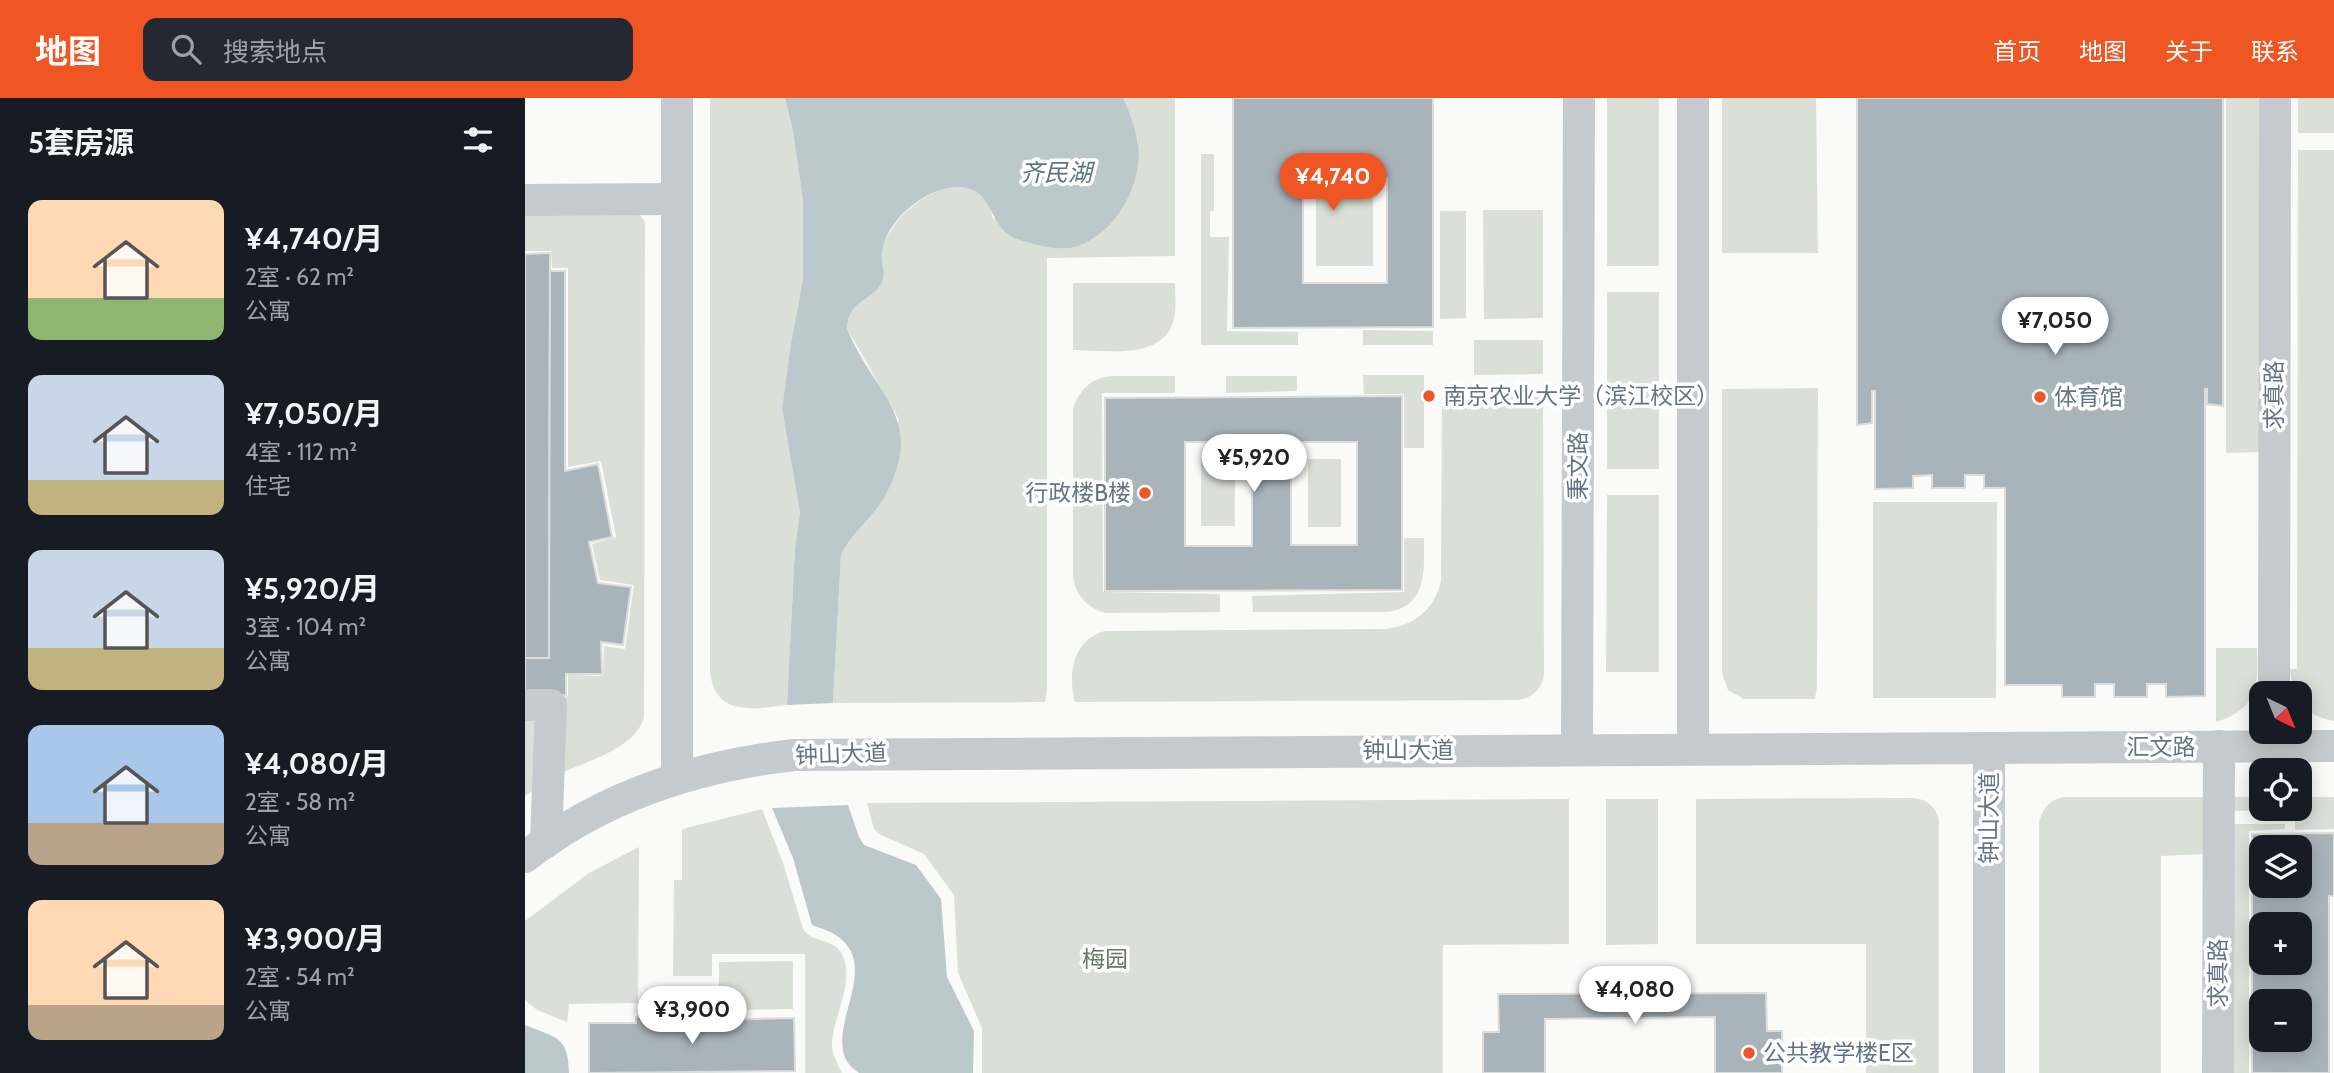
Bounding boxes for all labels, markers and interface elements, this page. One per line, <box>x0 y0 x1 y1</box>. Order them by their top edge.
search box <box>143 18 633 81</box>
icon: search <box>167 30 205 68</box>
text: 地图 <box>35 31 101 71</box>
text: 搜索地点 <box>223 36 327 68</box>
text: 首页 <box>1993 37 2041 66</box>
text: 地图 <box>2079 37 2127 66</box>
text: 关于 <box>2165 37 2213 66</box>
text: 联系 <box>2251 37 2299 66</box>
icon: filters <box>459 121 497 159</box>
text: 5套房源 <box>28 124 134 161</box>
pin: ¥4,740 <box>1276 153 1390 213</box>
water label: 齐民湖 <box>1020 158 1096 187</box>
text: ¥4,740 <box>1295 162 1371 190</box>
text: ¥4,740/月 <box>245 220 383 257</box>
icon: home <box>84 228 168 312</box>
text: 2室 · 62 m² <box>245 263 354 291</box>
text: 公寓 <box>245 297 291 325</box>
pin: ¥7,050 <box>1998 298 2112 357</box>
text: ¥7,050 <box>2018 306 2092 334</box>
street label: 求真路 <box>2260 361 2288 430</box>
place label: 南京农业大学（滨江校区） <box>1443 382 1719 410</box>
place label: 体育馆 <box>2054 383 2123 411</box>
marker: 南京农业大学（滨江校区） <box>1421 388 1437 404</box>
marker: 体育馆 <box>2032 389 2048 405</box>
text: ¥7,050/月 <box>245 395 383 432</box>
icon: home <box>84 403 168 487</box>
street label: 秉文路 <box>1564 432 1592 501</box>
pin: ¥5,920 <box>1197 434 1311 494</box>
text: 4室 · 112 m² <box>245 438 357 466</box>
text: ¥5,920 <box>1218 443 1290 471</box>
text: 住宅 <box>245 472 291 500</box>
place label: 行政楼B楼 <box>1025 479 1131 507</box>
marker: 行政楼B楼 <box>1137 485 1153 501</box>
text: ¥5,920/月 <box>245 570 380 607</box>
icon: home <box>84 578 168 662</box>
text: 3室 · 104 m² <box>245 613 366 641</box>
text: 公寓 <box>245 647 291 675</box>
north arrow <box>2249 681 2312 744</box>
map controls <box>2249 681 2312 1052</box>
street label: 汇文路 <box>2127 733 2196 761</box>
street label: 钟山大道 <box>1362 736 1454 764</box>
street label: 钟山大道 <box>795 738 887 770</box>
text: ¥4,080/月 <box>245 745 389 782</box>
icon: home <box>84 753 168 837</box>
button: locate <box>2249 758 2312 821</box>
street label: 钟山大道 <box>1975 772 2003 864</box>
text: 2室 · 58 m² <box>245 788 355 816</box>
text: 公寓 <box>245 822 291 850</box>
button: layers <box>2249 835 2312 898</box>
button: + <box>2249 912 2312 975</box>
text: ¥3,900/月 <box>245 920 385 957</box>
icon: home <box>84 928 168 1012</box>
street label: 求真路 <box>2204 939 2232 1008</box>
park label: 梅园 <box>1082 945 1128 973</box>
text: 2室 · 54 m² <box>245 963 355 991</box>
pin: ¥4,080 <box>1578 967 1692 1026</box>
text: ¥4,080 <box>1595 975 1675 1003</box>
pin: ¥3,900 <box>635 986 749 1046</box>
button: − <box>2249 989 2312 1052</box>
text: ¥3,900 <box>654 995 730 1023</box>
text: 公寓 <box>245 997 291 1025</box>
place label: 公共教学楼E区 <box>1763 1039 1914 1067</box>
marker: 公共教学楼E区 <box>1741 1045 1757 1061</box>

